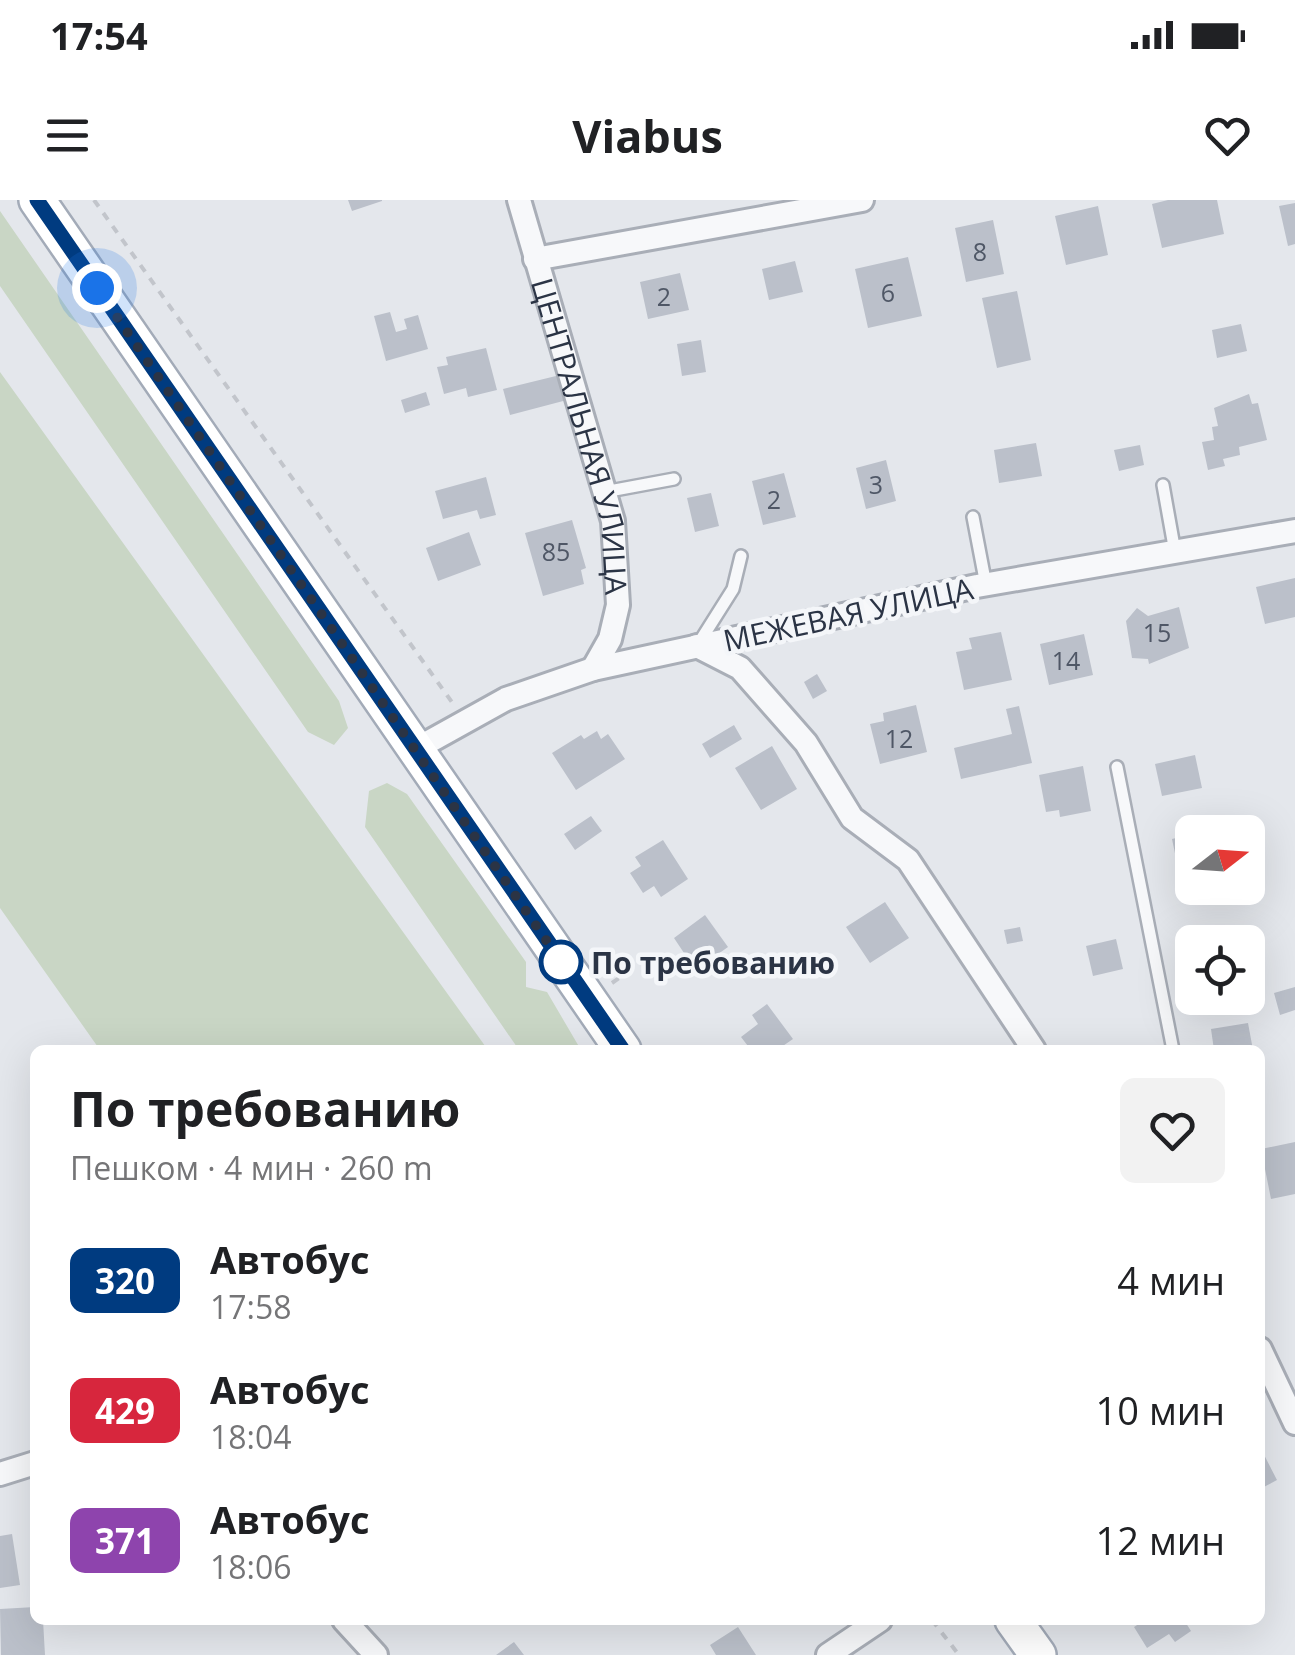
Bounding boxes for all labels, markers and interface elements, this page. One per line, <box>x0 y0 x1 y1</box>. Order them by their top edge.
text: 17:54 <box>50 9 148 61</box>
text: Viabus <box>572 105 723 166</box>
icon: menu <box>40 108 95 163</box>
icon: heart <box>1200 108 1255 163</box>
house number: 8 <box>973 234 987 268</box>
your location <box>72 263 122 313</box>
street label: ЦЕНТРАЛЬНАЯ УЛИЦА <box>522 273 638 596</box>
house number: 6 <box>881 275 895 309</box>
house number: 2 <box>657 279 671 313</box>
house number: 3 <box>869 467 883 501</box>
house number: 2 <box>767 482 781 516</box>
house number: 85 <box>542 534 570 568</box>
street label: МЕЖЕВАЯ УЛИЦА <box>719 568 977 660</box>
house number: 15 <box>1143 615 1171 649</box>
house number: 14 <box>1052 643 1080 677</box>
house number: 12 <box>885 721 913 755</box>
north arrow <box>1175 815 1265 905</box>
map controls <box>1175 815 1265 1015</box>
button: locate <box>1175 925 1265 1015</box>
marker: По требованию <box>540 941 582 983</box>
place label: По требованию <box>591 942 835 983</box>
text: По требованию <box>70 1076 460 1141</box>
button: heart <box>1120 1078 1225 1183</box>
text: Пешком · 4 мин · 260 m <box>70 1146 433 1189</box>
text: Автобус <box>210 1233 369 1285</box>
text: 4 мин <box>1117 1254 1225 1306</box>
text: 320 <box>95 1257 155 1304</box>
text: 17:58 <box>210 1285 292 1328</box>
text: Автобус <box>210 1363 369 1415</box>
text: 10 мин <box>1096 1384 1225 1436</box>
text: 429 <box>95 1387 155 1434</box>
text: 18:04 <box>210 1415 292 1458</box>
text: Автобус <box>210 1493 369 1545</box>
text: 12 мин <box>1096 1514 1225 1566</box>
text: 371 <box>95 1517 155 1564</box>
text: 18:06 <box>210 1545 292 1588</box>

